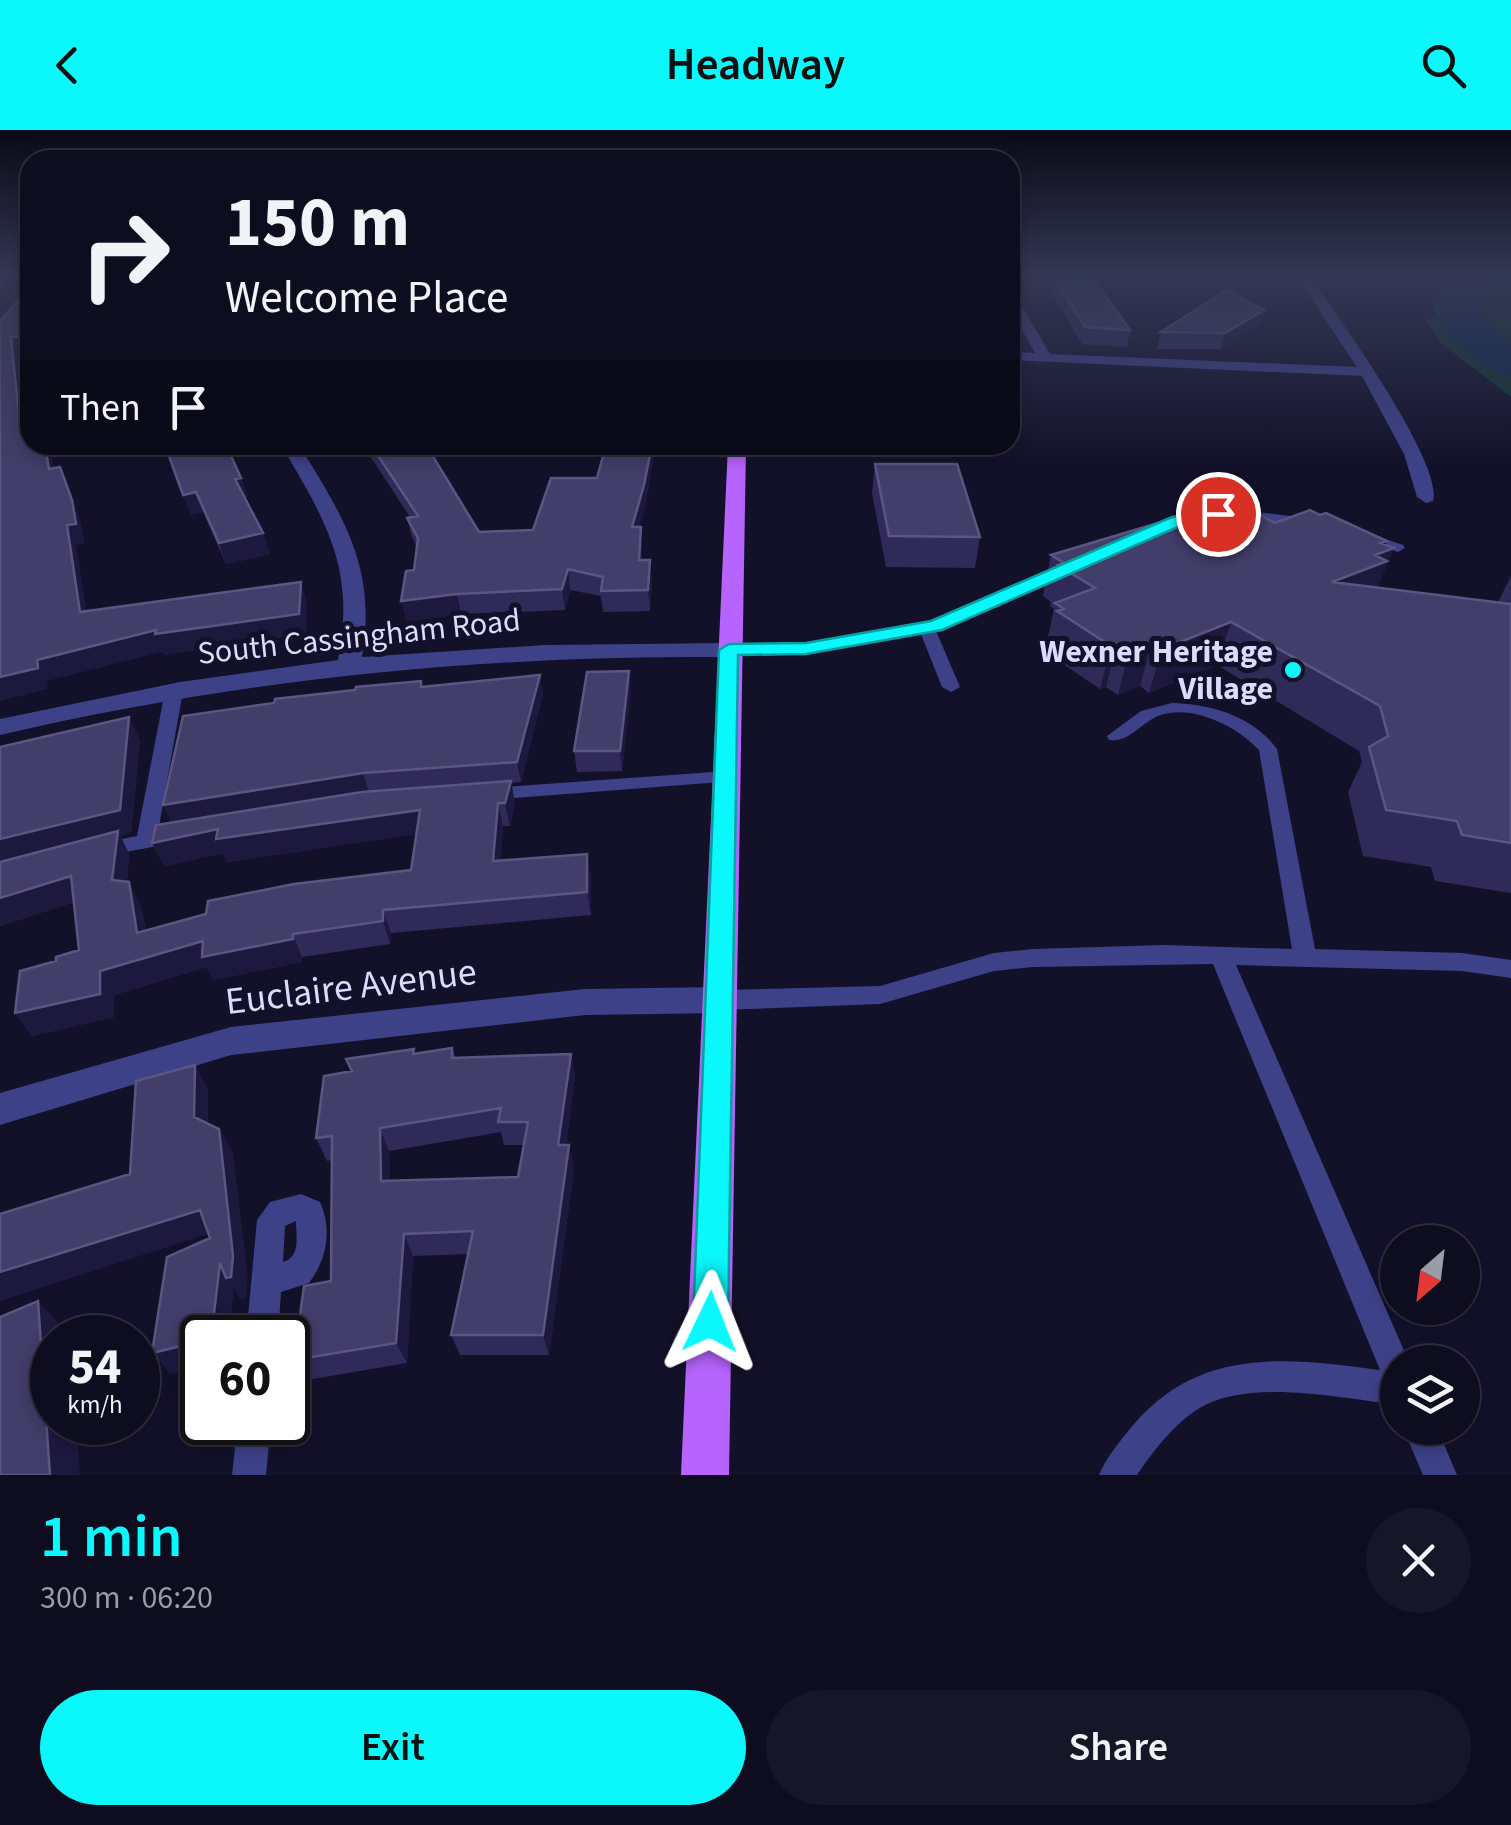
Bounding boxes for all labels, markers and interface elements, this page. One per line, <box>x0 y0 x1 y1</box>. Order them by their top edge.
text: Headway <box>666 33 845 97</box>
icon: back <box>40 38 95 93</box>
icon: search <box>1416 38 1471 93</box>
text: 150 m <box>225 173 410 273</box>
icon: right <box>60 190 190 320</box>
text: Welcome Place <box>225 266 508 330</box>
icon: arrive <box>161 380 216 435</box>
text: Then <box>60 381 141 435</box>
pin <box>1176 472 1261 557</box>
icon: arrive <box>1191 487 1246 542</box>
street label: South Cassingham Road <box>195 597 523 677</box>
place label: Wexner Heritage Village <box>1039 629 1273 712</box>
marker: Wexner Heritage Village <box>1282 659 1304 681</box>
street label: Euclaire Avenue <box>222 945 480 1029</box>
north arrow <box>1380 1225 1480 1325</box>
map controls <box>1380 1225 1480 1445</box>
position arrow <box>658 1270 762 1374</box>
speed limit sign: 60 <box>180 1315 310 1445</box>
text: 54 <box>69 1332 121 1403</box>
button: layers <box>1380 1345 1480 1445</box>
text: km/h <box>67 1387 123 1423</box>
text: 1 min <box>40 1495 183 1580</box>
button: close <box>1366 1508 1471 1613</box>
text: 300 m · 06:20 <box>40 1575 213 1621</box>
button: Exit <box>40 1690 746 1805</box>
button: Share <box>766 1690 1471 1805</box>

